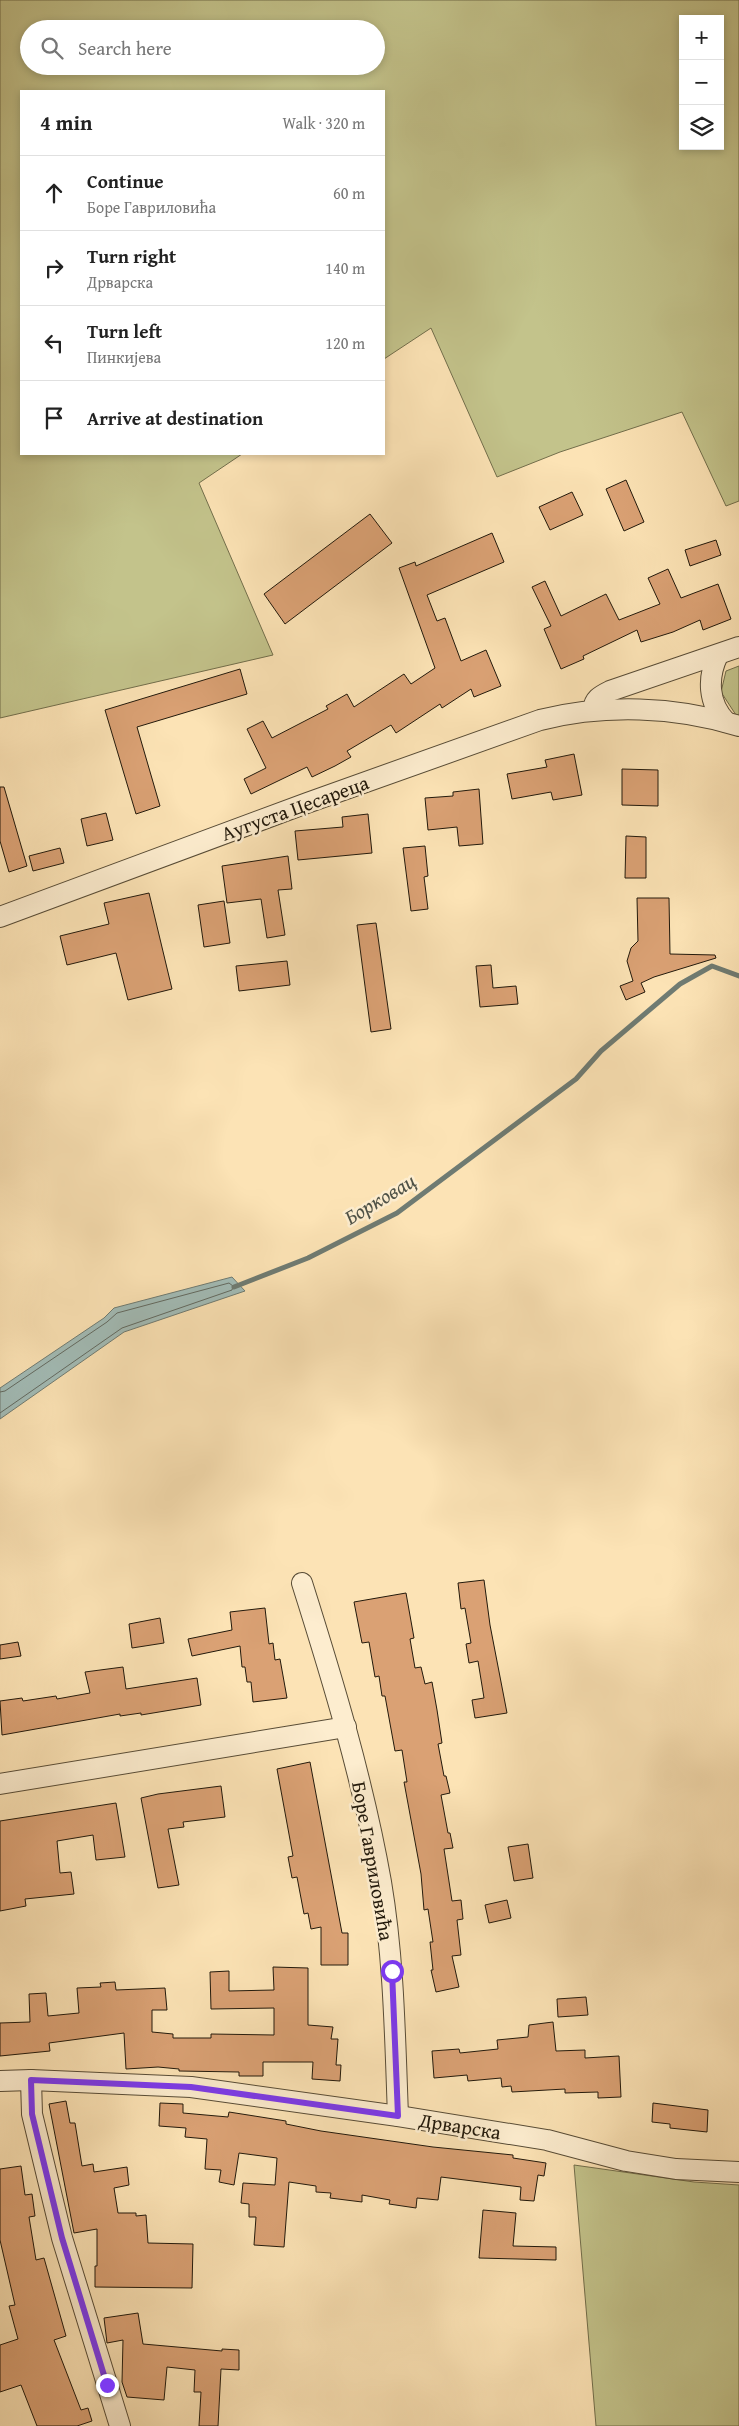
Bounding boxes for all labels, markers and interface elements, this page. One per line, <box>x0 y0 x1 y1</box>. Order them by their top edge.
map controls <box>679 15 724 150</box>
button: + <box>679 15 724 60</box>
search box <box>20 20 385 75</box>
icon: search <box>38 34 66 62</box>
text: Search here <box>78 34 172 62</box>
button: − <box>679 60 724 105</box>
button: layers <box>679 105 724 150</box>
text: 4 min <box>40 107 92 138</box>
text: Walk · 320 m <box>282 111 365 135</box>
text: Continue <box>87 167 164 195</box>
icon: ahead <box>40 179 68 207</box>
text: 60 m <box>333 181 365 205</box>
text: Боре Гавриловића <box>87 195 216 219</box>
text: Turn right <box>87 242 176 270</box>
icon: right <box>40 254 68 282</box>
text: 140 m <box>325 256 365 280</box>
text: Дрварска <box>87 270 153 294</box>
text: Turn left <box>87 317 162 345</box>
icon: left <box>40 329 68 357</box>
text: 120 m <box>325 331 365 355</box>
text: Пинкијева <box>87 345 161 369</box>
icon: arrive <box>40 404 68 432</box>
text: Arrive at destination <box>87 404 263 432</box>
street label: Аугуста Цесареца <box>217 767 373 848</box>
water label: Борковац <box>338 1165 422 1232</box>
street label: Боре Гавриловића <box>345 1779 402 1943</box>
route start <box>381 1960 404 1983</box>
street label: Дрварска <box>416 2105 504 2146</box>
route end <box>96 2374 119 2397</box>

